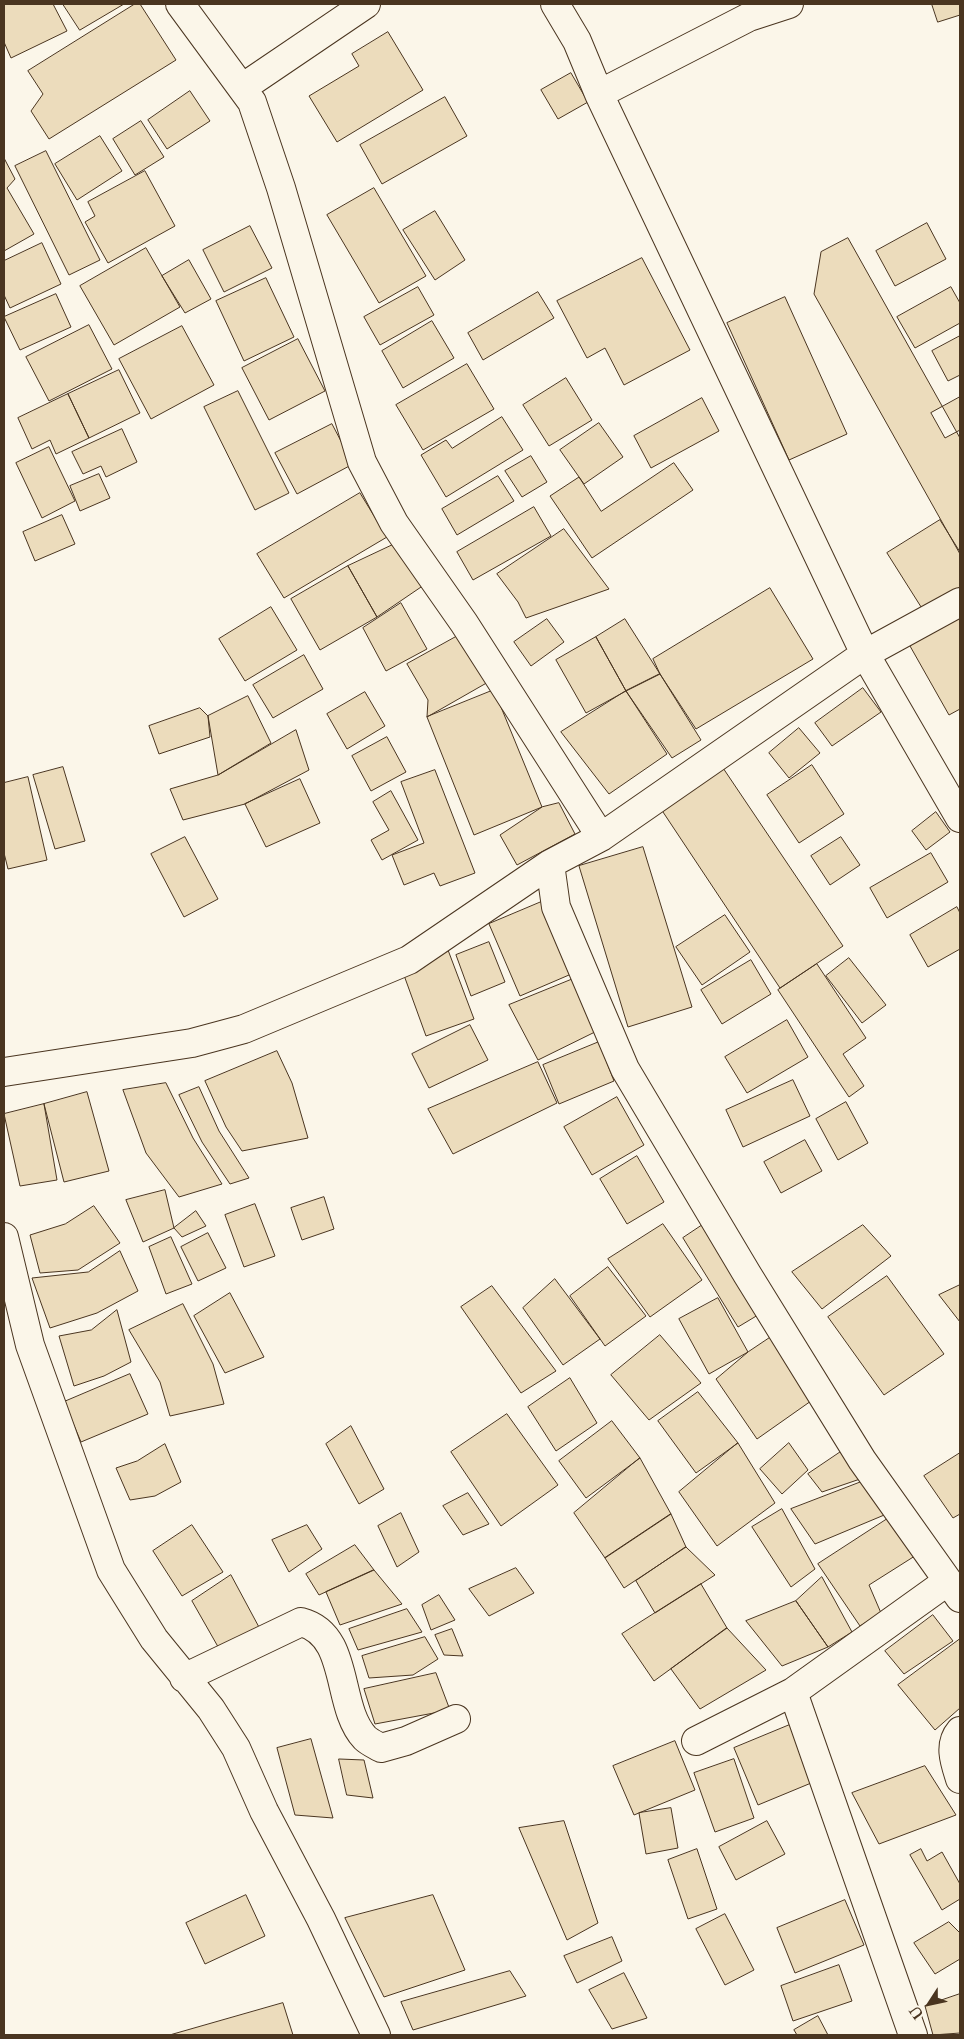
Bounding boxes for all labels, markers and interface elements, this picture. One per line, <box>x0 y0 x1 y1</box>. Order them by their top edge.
north arrow <box>904 1979 954 2029</box>
text: U <box>906 2002 928 2023</box>

